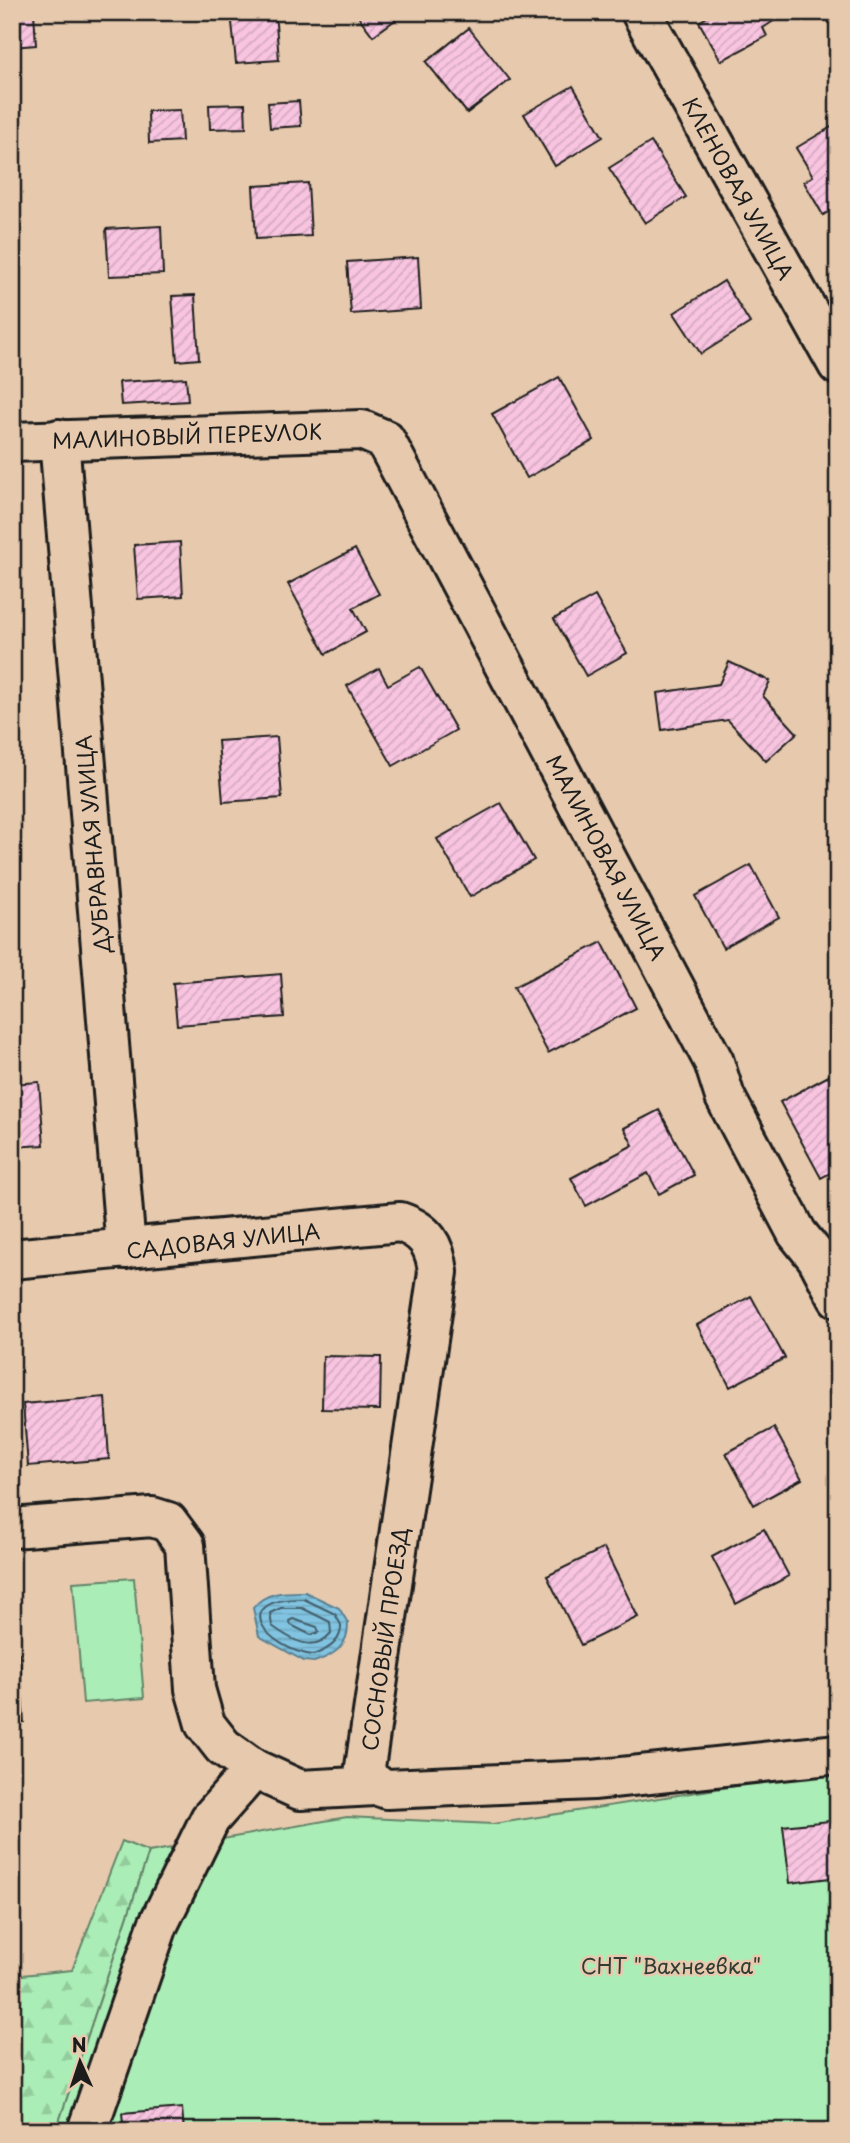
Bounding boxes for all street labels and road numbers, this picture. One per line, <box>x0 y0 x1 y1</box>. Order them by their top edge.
street label: КЛЕНОВАЯ УЛИЦА <box>675 91 803 285</box>
street label: МАЛИНОВЫЙ ПЕРЕУЛОК <box>51 414 323 456</box>
street label: ДУБРАВНАЯ УЛИЦА <box>67 734 118 955</box>
street label: МАЛИНОВАЯ УЛИЦА <box>539 748 675 966</box>
street label: САДОВАЯ УЛИЦА <box>125 1214 321 1266</box>
street label: СОСНОВЫЙ ПРОЕЗД <box>352 1525 416 1753</box>

